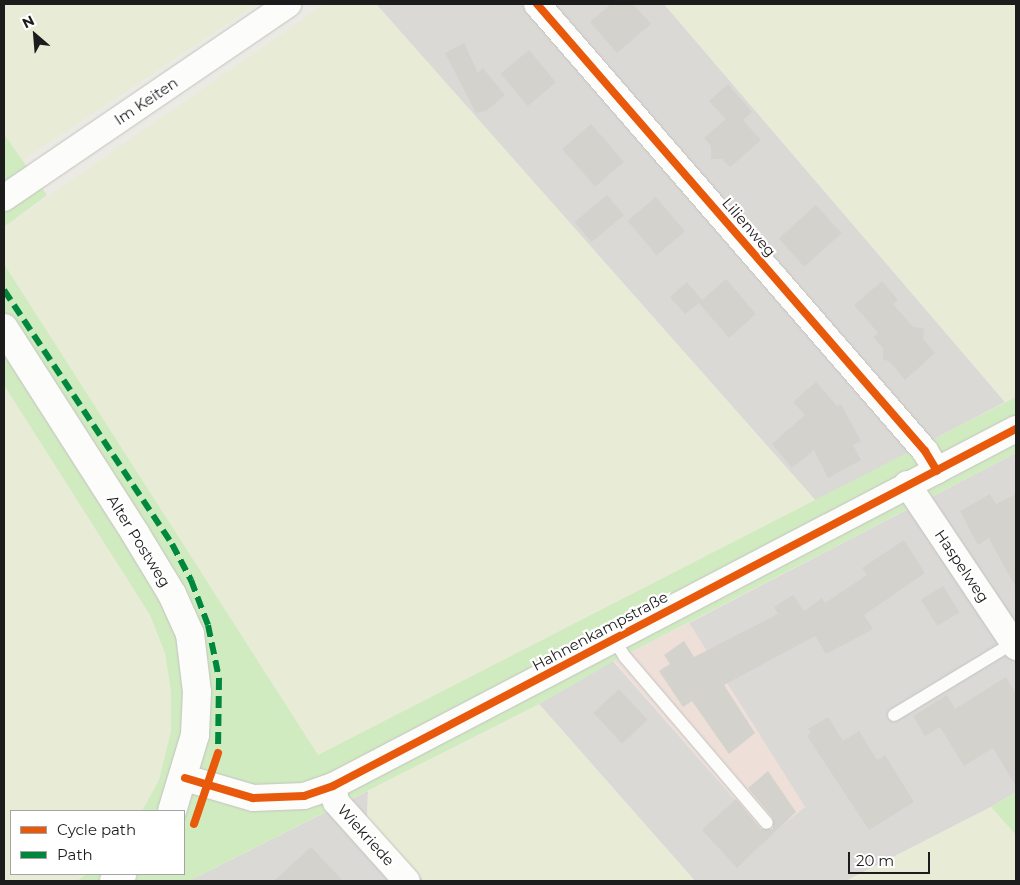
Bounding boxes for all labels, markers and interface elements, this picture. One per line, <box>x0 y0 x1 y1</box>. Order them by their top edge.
north arrow <box>10 10 60 60</box>
text: N <box>19 11 37 32</box>
street label: Im Keiten <box>111 73 181 129</box>
street label: Lilienweg <box>718 194 780 260</box>
street label: Alter Postweg <box>104 492 174 590</box>
street label: Haspelweg <box>931 526 993 606</box>
street label: Hahnenkampstraße <box>529 588 671 674</box>
street label: Wiekriede <box>334 801 398 869</box>
legend <box>10 810 185 875</box>
text: Cycle path <box>57 820 136 839</box>
scale bar <box>850 842 932 874</box>
text: Path <box>57 845 93 864</box>
text: 20 m <box>856 851 894 870</box>

